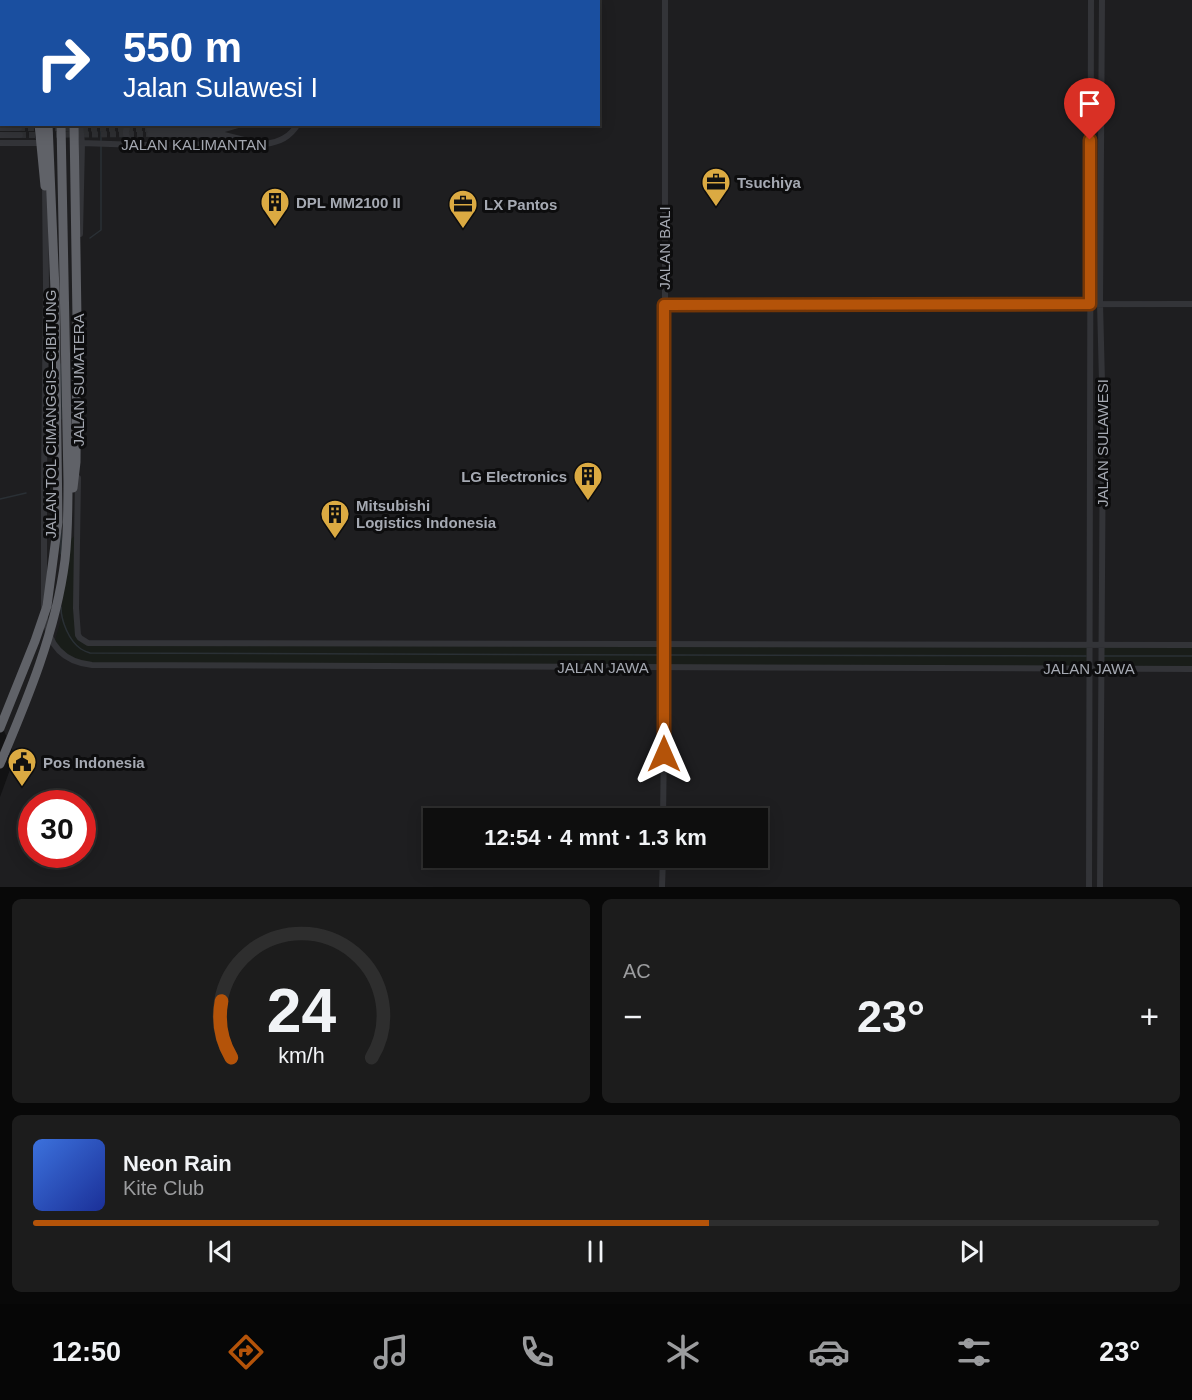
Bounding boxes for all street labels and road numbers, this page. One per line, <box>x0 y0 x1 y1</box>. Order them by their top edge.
street label: JALAN KALIMANTAN <box>121 136 267 153</box>
street label: JALAN BALI <box>656 206 673 290</box>
street label: JALAN TOL CIMANGGIS–CIBITUNG <box>42 290 59 538</box>
street label: JALAN SUMATERA <box>70 313 87 447</box>
street label: JALAN SULAWESI <box>1094 379 1111 507</box>
street label: JALAN JAWA <box>557 659 649 676</box>
street label: JALAN JAWA <box>1043 660 1135 677</box>

